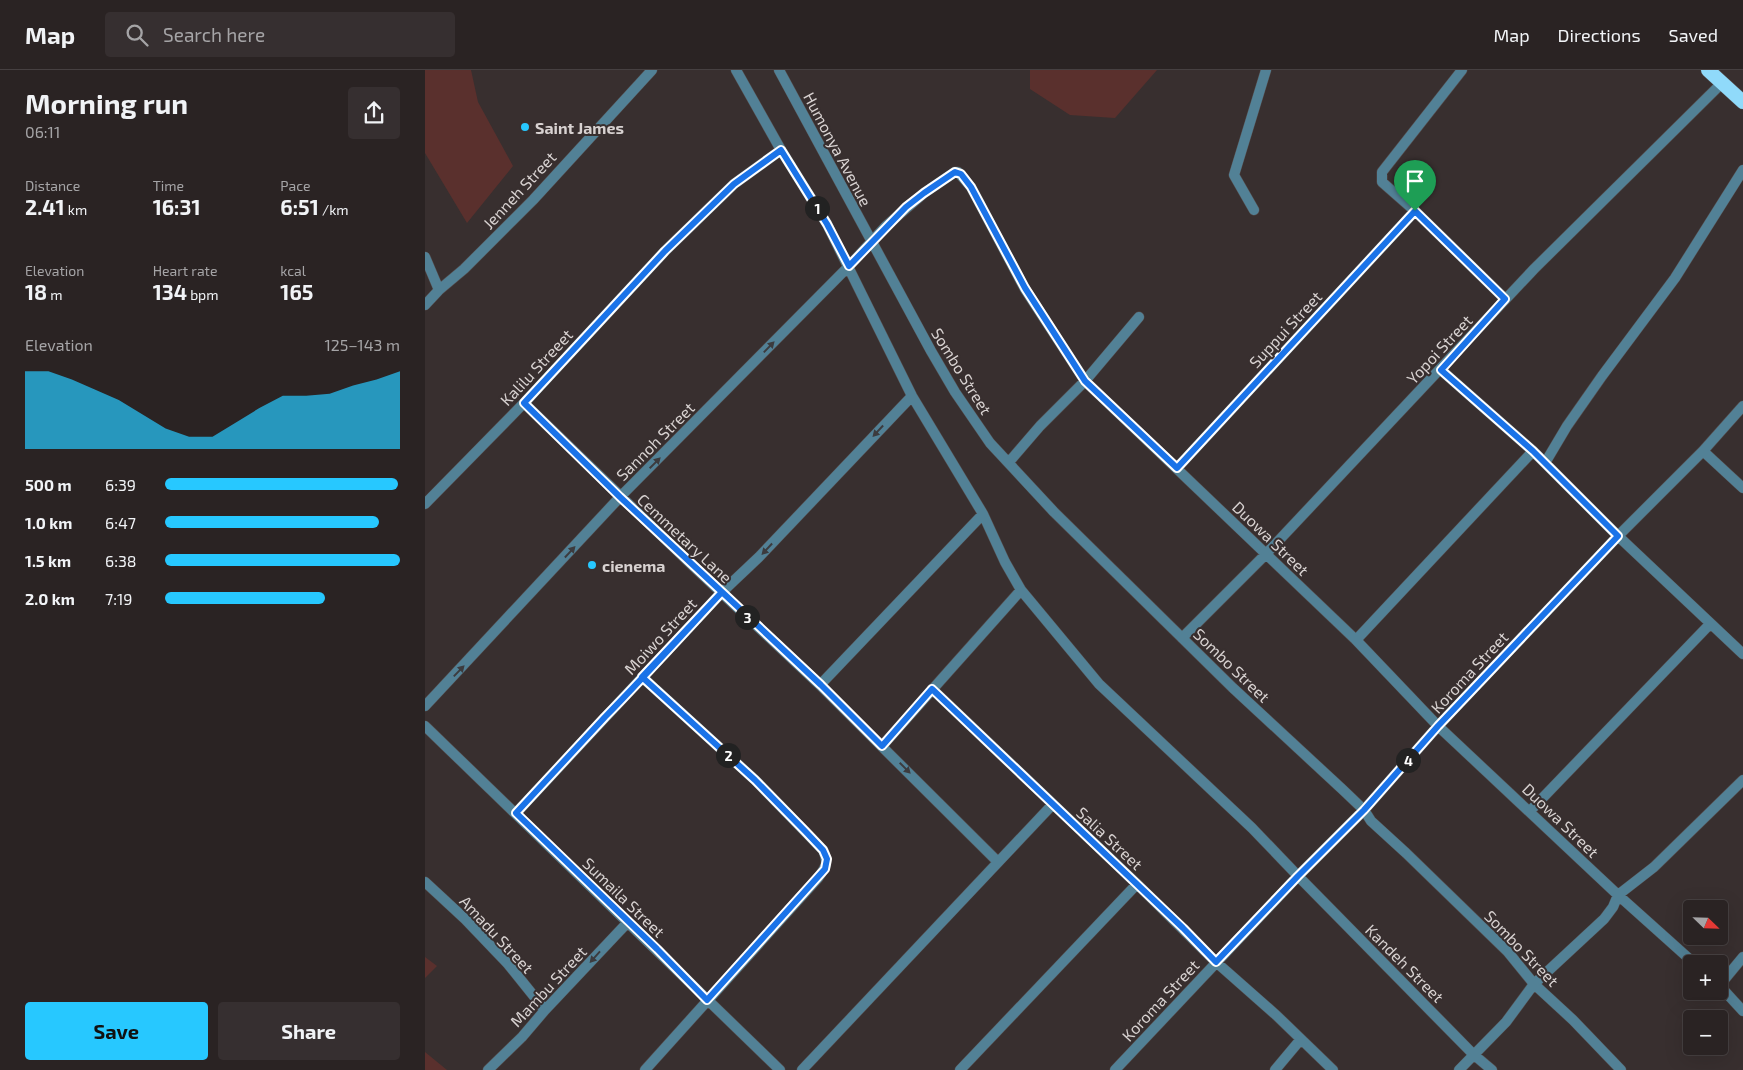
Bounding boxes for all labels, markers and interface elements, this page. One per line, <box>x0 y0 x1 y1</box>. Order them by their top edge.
search box <box>105 12 455 57</box>
text: Map <box>25 20 75 49</box>
icon: search <box>123 21 151 49</box>
text: Search here <box>163 23 265 46</box>
text: Map <box>1493 24 1530 46</box>
text: Directions <box>1558 24 1641 46</box>
text: Saved <box>1669 24 1718 46</box>
text: Morning run <box>25 86 188 120</box>
button: share <box>348 87 400 139</box>
street label: Humonya Avenue <box>800 89 876 209</box>
place label: Saint James <box>535 118 624 137</box>
marker: Saint James <box>519 121 531 133</box>
text: 06:11 <box>25 122 60 141</box>
street label: Jenneh Street <box>478 147 560 233</box>
pin <box>1394 160 1436 211</box>
icon: arrive <box>1401 167 1429 195</box>
text: Distance <box>25 177 80 194</box>
text: Time <box>153 177 184 194</box>
text: Pace <box>280 177 310 194</box>
text: 2.41 <box>25 194 65 219</box>
text: 16:31 <box>153 194 201 219</box>
text: 6:51 <box>280 194 319 219</box>
pin: 1 <box>805 196 829 220</box>
text: 1 <box>814 200 821 217</box>
text: km <box>65 201 87 218</box>
text: /km <box>319 201 349 218</box>
text: Elevation <box>25 262 84 279</box>
text: Heart rate <box>153 262 217 279</box>
text: kcal <box>280 262 306 279</box>
text: 18 <box>25 279 47 304</box>
text: 134 <box>153 279 187 304</box>
text: 165 <box>280 279 313 304</box>
text: m <box>47 286 63 303</box>
text: bpm <box>187 286 219 303</box>
street label: Suppui Street <box>1245 287 1325 371</box>
street label: Yopoi Street <box>1402 311 1476 387</box>
street label: Sombo Street <box>928 324 996 418</box>
street label: Kalilu Streeet <box>496 325 576 409</box>
text: Elevation <box>25 335 93 354</box>
text: 125–143 m <box>324 335 400 354</box>
one-way arrow <box>763 341 775 353</box>
street label: Sannoh Street <box>612 398 698 484</box>
one-way arrow <box>872 425 884 437</box>
one-way arrow <box>648 457 660 469</box>
text: 500 m <box>25 475 72 494</box>
text: 6:39 <box>105 475 136 494</box>
street label: Cemmetary Lane <box>634 489 736 587</box>
street label: Duowa Street <box>1229 497 1313 579</box>
text: 1.0 km <box>25 513 72 532</box>
text: 6:47 <box>105 513 136 532</box>
one-way arrow <box>761 543 773 555</box>
one-way arrow <box>564 547 576 559</box>
text: 1.5 km <box>25 551 71 570</box>
text: 6:38 <box>105 551 137 570</box>
place label: cienema <box>602 556 665 575</box>
marker: cienema <box>586 559 598 571</box>
text: 2.0 km <box>25 589 75 608</box>
text: 7:19 <box>105 589 133 608</box>
street label: Moiwo Street <box>620 594 700 678</box>
pin: 3 <box>735 604 759 630</box>
text: 3 <box>744 609 751 626</box>
street label: Sombo Street <box>1190 624 1274 706</box>
street label: Koroma Street <box>1426 627 1512 717</box>
one-way arrow <box>453 665 465 677</box>
pin: 2 <box>715 742 741 768</box>
text: 2 <box>724 747 733 764</box>
pin: 4 <box>1395 748 1421 772</box>
text: 4 <box>1404 752 1413 769</box>
one-way arrow <box>898 762 910 774</box>
street label: Duowa Street <box>1519 779 1603 861</box>
street label: Salia Street <box>1073 803 1147 873</box>
street label: Sumaila Street <box>579 853 669 941</box>
street label: Amadu Street <box>456 891 538 977</box>
north arrow <box>1683 900 1727 945</box>
map controls <box>1683 900 1728 1055</box>
street label: Sombo Street <box>1481 906 1563 990</box>
street label: Kandeh Street <box>1362 920 1448 1006</box>
street label: Mambu Street <box>506 942 590 1030</box>
one-way arrow <box>589 951 601 963</box>
street label: Koroma Street <box>1117 955 1203 1045</box>
button: + <box>1683 955 1728 1000</box>
button: Save <box>25 1002 208 1060</box>
button: Share <box>218 1002 400 1060</box>
button: − <box>1683 1010 1728 1055</box>

